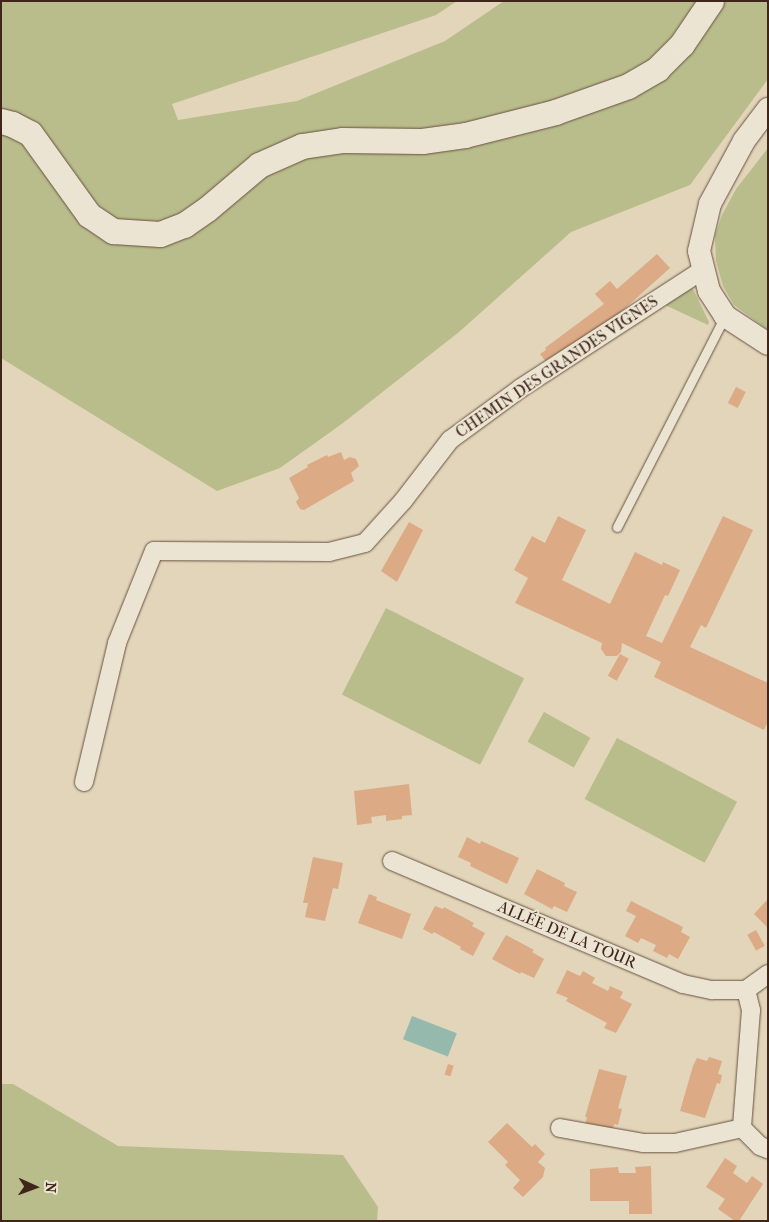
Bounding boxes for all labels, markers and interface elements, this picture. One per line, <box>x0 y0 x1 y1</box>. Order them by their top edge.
street label: CHEMIN DES GRANDES VIGNES <box>452 292 662 442</box>
street label: ALLÉE DE LA TOUR <box>495 897 639 973</box>
north arrow <box>10 1162 60 1212</box>
text: N <box>42 1182 59 1193</box>

